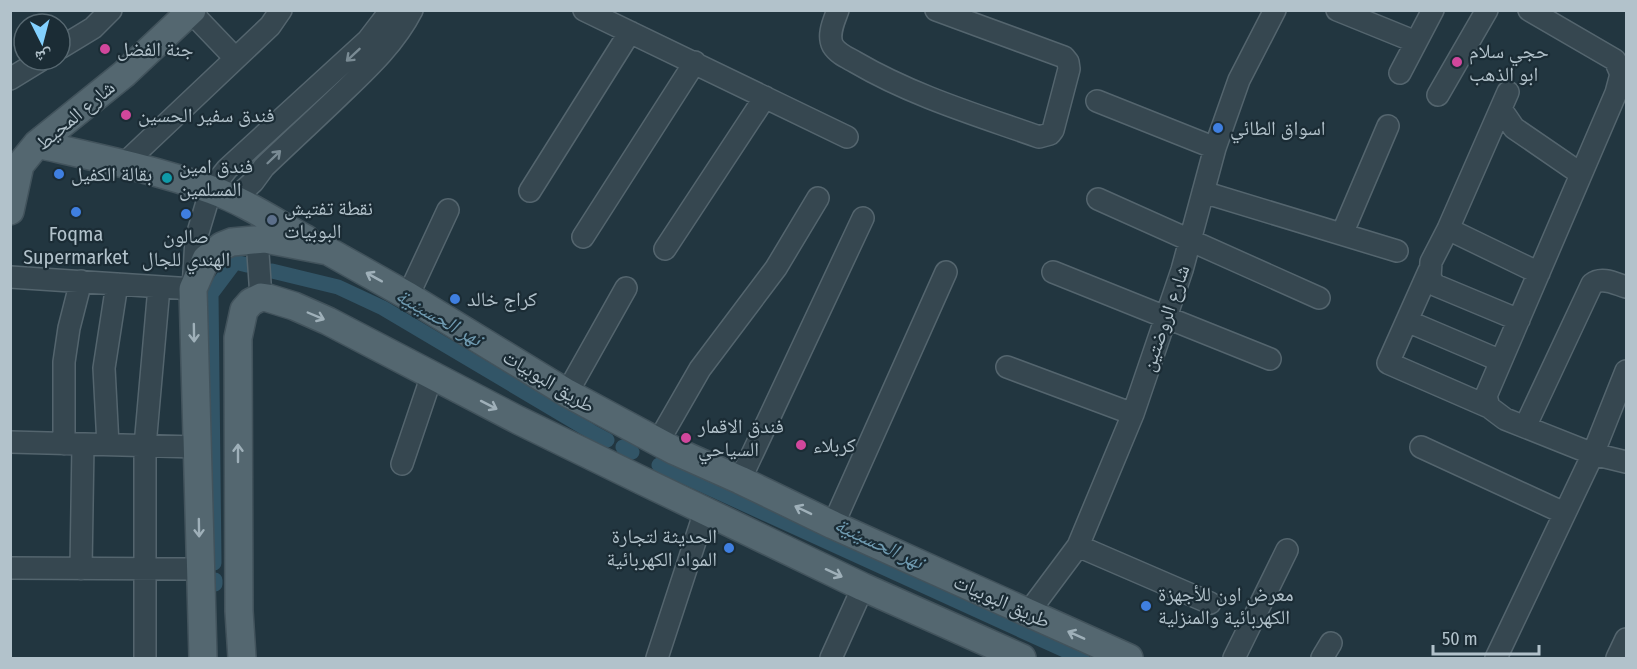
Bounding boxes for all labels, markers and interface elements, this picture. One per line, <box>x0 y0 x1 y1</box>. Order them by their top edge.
north arrow <box>12 12 72 72</box>
place label: جنة الفضل <box>117 37 194 61</box>
place label: حجي سلام ابو الذهب <box>1469 39 1549 86</box>
marker: جنة الفضل <box>98 42 112 56</box>
text: ش <box>34 46 53 67</box>
one-way arrow <box>345 48 360 62</box>
marker: حجي سلام ابو الذهب <box>1450 55 1464 69</box>
street label: شارع المحيط <box>31 75 120 156</box>
place label: فندق سفير الحسين <box>138 103 275 127</box>
marker: فندق سفير الحسين <box>119 108 133 122</box>
place label: اسواق الطائي <box>1230 116 1326 144</box>
marker: اسواق الطائي <box>1211 121 1225 135</box>
one-way arrow <box>267 150 282 164</box>
place label: فندق امين المسلمين <box>179 154 253 201</box>
place label: بقالة الكفيل <box>71 162 152 186</box>
marker: بقالة الكفيل <box>52 167 66 181</box>
marker: فندق امين المسلمين <box>160 171 174 185</box>
place label: نقطة تفتيش البوبيات <box>284 196 373 243</box>
marker: Foqma Supermarket <box>69 205 83 219</box>
marker: صالون الهندي للجال <box>179 207 193 221</box>
marker: نقطة تفتيش البوبيات <box>265 213 279 227</box>
place label: Foqma Supermarket <box>23 222 129 269</box>
place label: صالون الهندي للجال <box>142 224 230 275</box>
street label: شارع الروضتين <box>1136 262 1195 375</box>
one-way arrow <box>366 270 383 282</box>
water label: نهر الحسينية <box>391 282 490 354</box>
place label: كراج خالد <box>467 287 537 312</box>
marker: كراج خالد <box>448 292 462 306</box>
one-way arrow <box>307 311 325 322</box>
one-way arrow <box>188 323 200 343</box>
street label: طريق البوبيات <box>499 344 599 418</box>
one-way arrow <box>480 400 498 411</box>
place label: فندق الاقمار السياحي <box>697 414 784 465</box>
marker: فندق الاقمار السياحي <box>679 431 693 445</box>
place label: كربلاء <box>813 433 856 457</box>
marker: كربلاء <box>794 438 808 452</box>
one-way arrow <box>232 444 244 464</box>
one-way arrow <box>794 504 812 516</box>
water label: نهر الحسينية <box>830 511 931 576</box>
one-way arrow <box>193 518 205 538</box>
place label: الحديثة لتجارة المواد الكهربائية <box>606 524 717 571</box>
marker: الحديثة لتجارة المواد الكهربائية <box>722 541 736 555</box>
one-way arrow <box>825 568 843 580</box>
street label: طريق البوبيات <box>950 569 1054 633</box>
place label: معرض اون للأجهزة الكهربائية والمنزلية <box>1158 582 1294 629</box>
marker: معرض اون للأجهزة الكهربائية والمنزلية <box>1139 599 1153 613</box>
scale bar <box>1433 618 1540 656</box>
one-way arrow <box>1067 628 1085 640</box>
text: 50 m <box>1442 628 1478 650</box>

